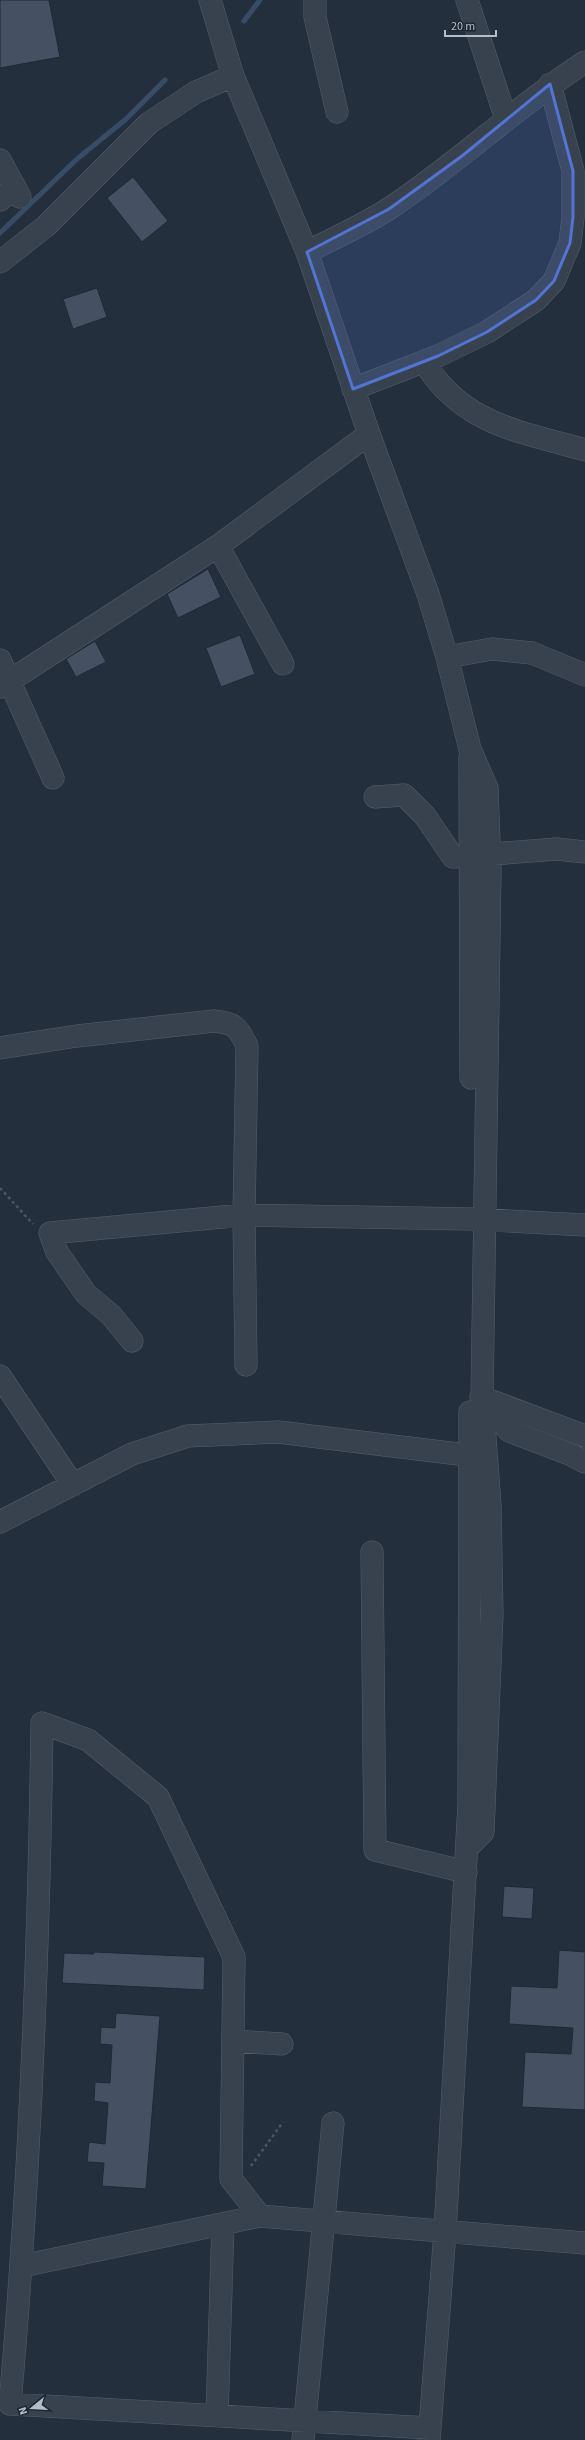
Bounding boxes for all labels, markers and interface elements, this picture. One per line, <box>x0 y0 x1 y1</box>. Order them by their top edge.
scale bar <box>445 12 496 38</box>
text: 20 m <box>451 18 475 35</box>
north arrow <box>12 2388 52 2428</box>
text: N <box>15 2405 31 2417</box>

